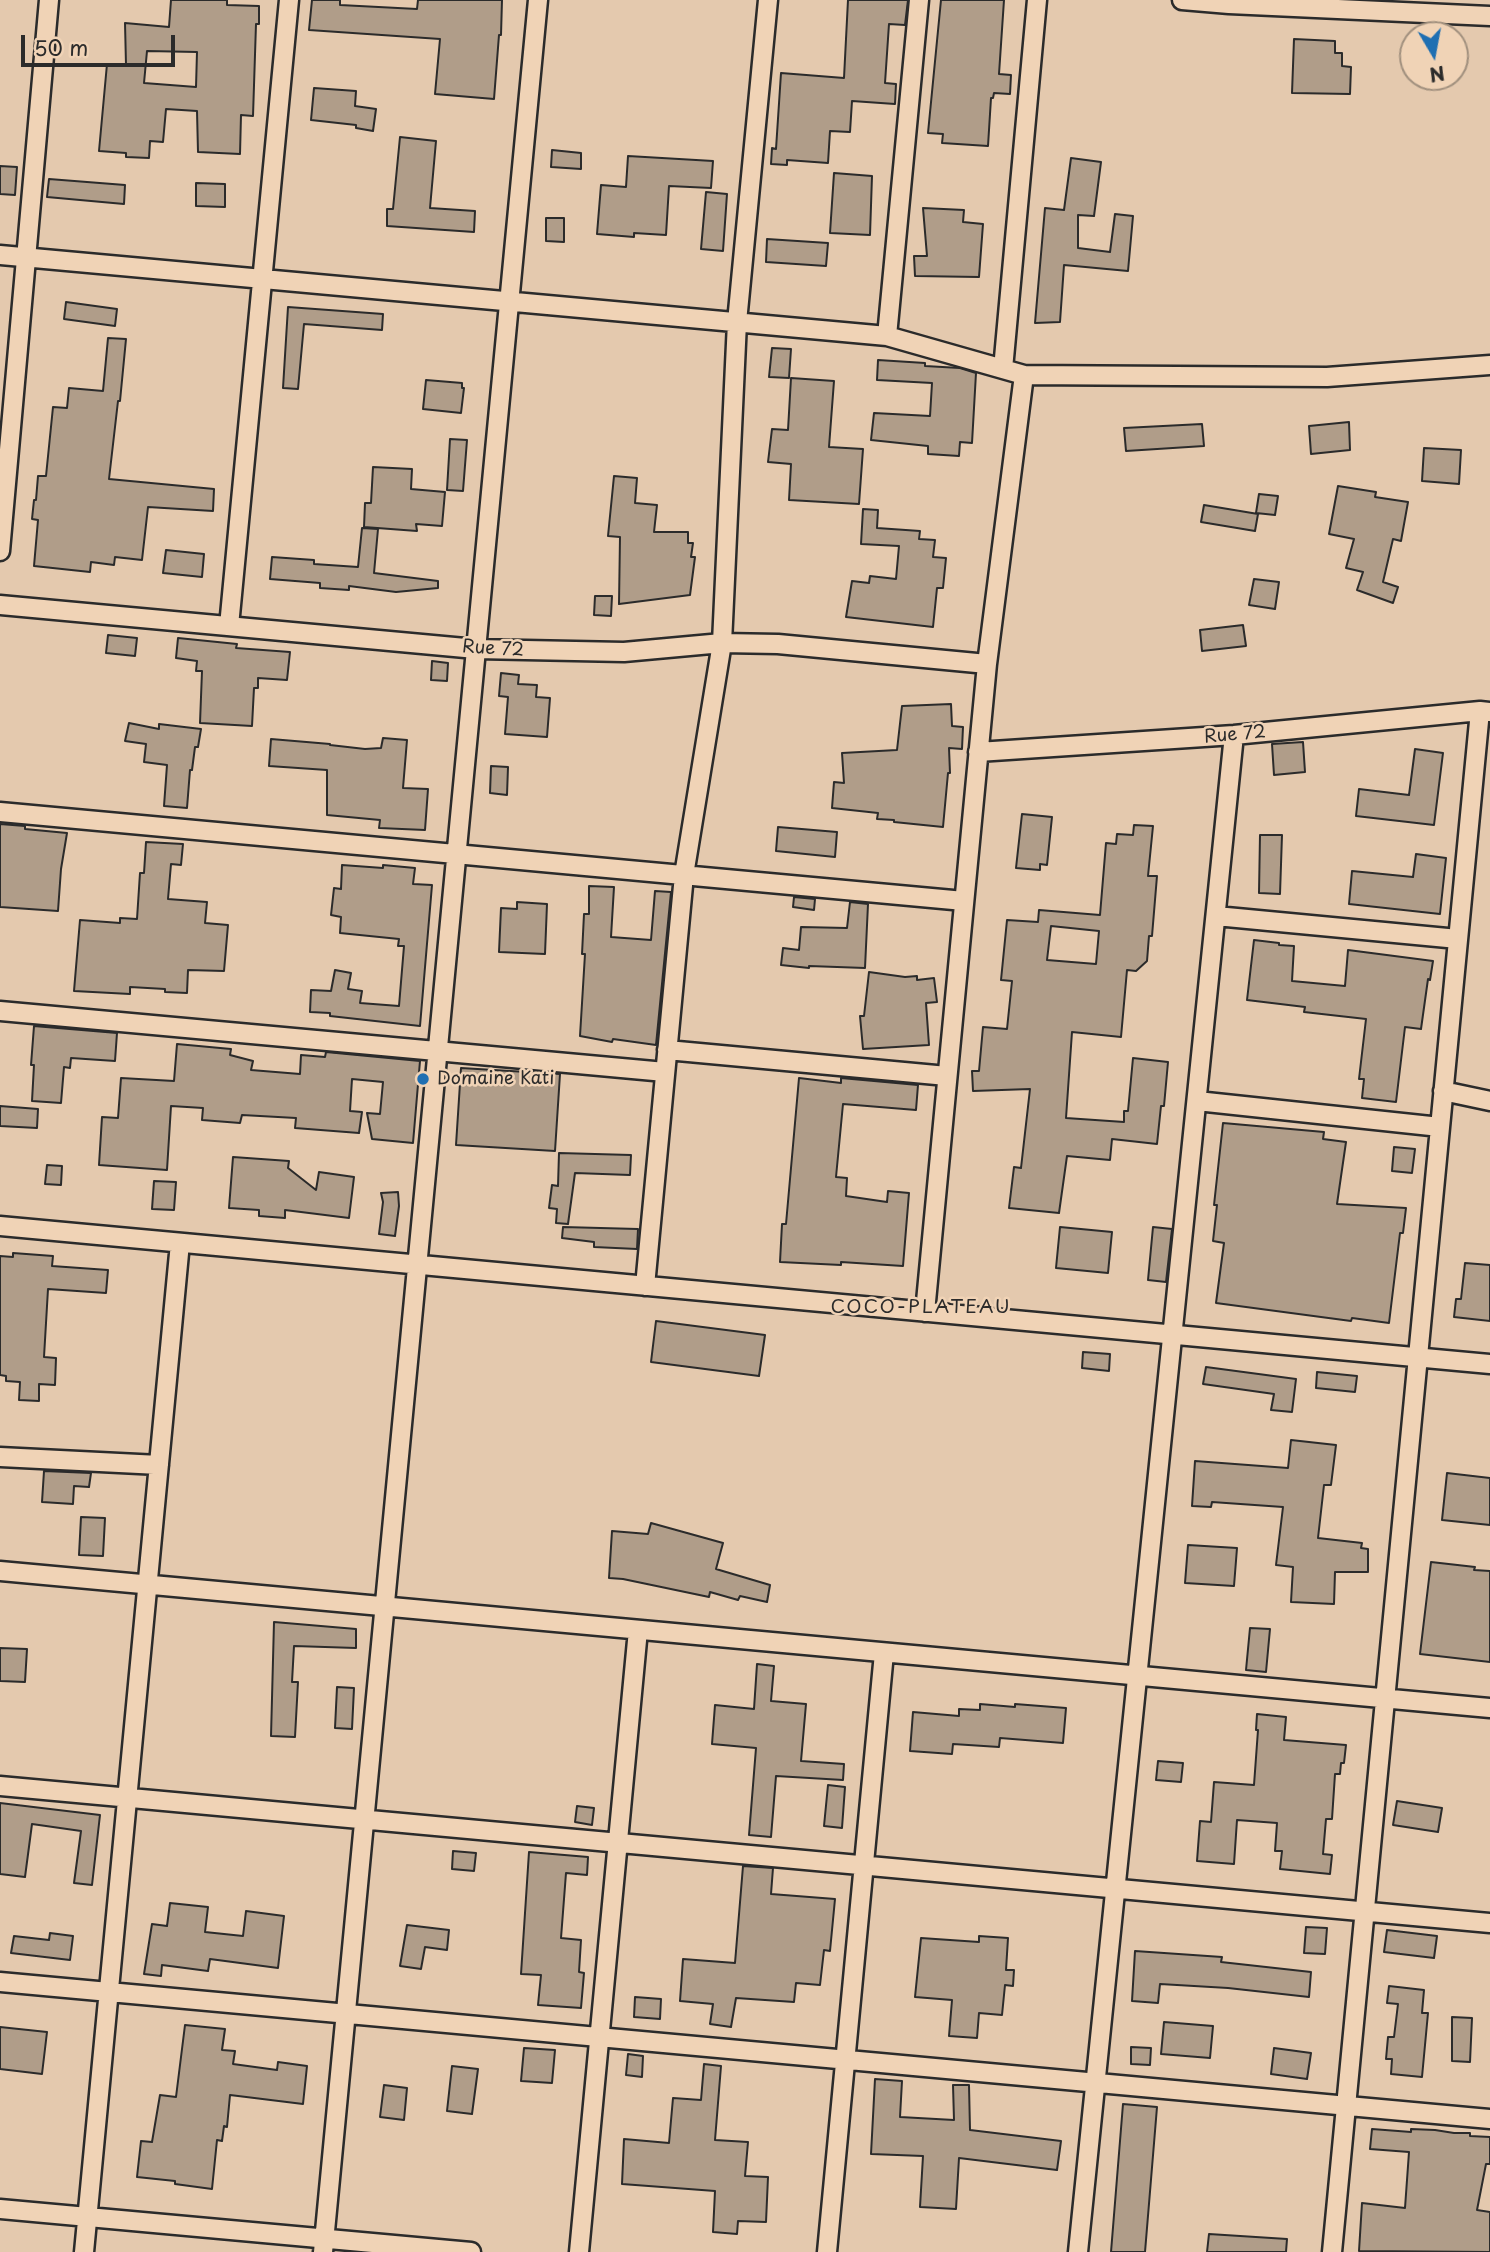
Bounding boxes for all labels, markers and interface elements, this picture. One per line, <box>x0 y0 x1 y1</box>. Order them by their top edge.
scale bar <box>24 21 178 65</box>
north arrow <box>1399 21 1469 91</box>
text: 50 m <box>34 31 88 63</box>
text: N <box>1427 60 1447 90</box>
street label: Rue 72 <box>462 637 524 661</box>
street label: Rue 72 <box>1203 722 1267 748</box>
place label: Domaine Kati <box>437 1068 554 1090</box>
marker: Domaine Kati <box>415 1071 431 1087</box>
district label: COCO-PLATEAU <box>832 1297 1010 1319</box>

